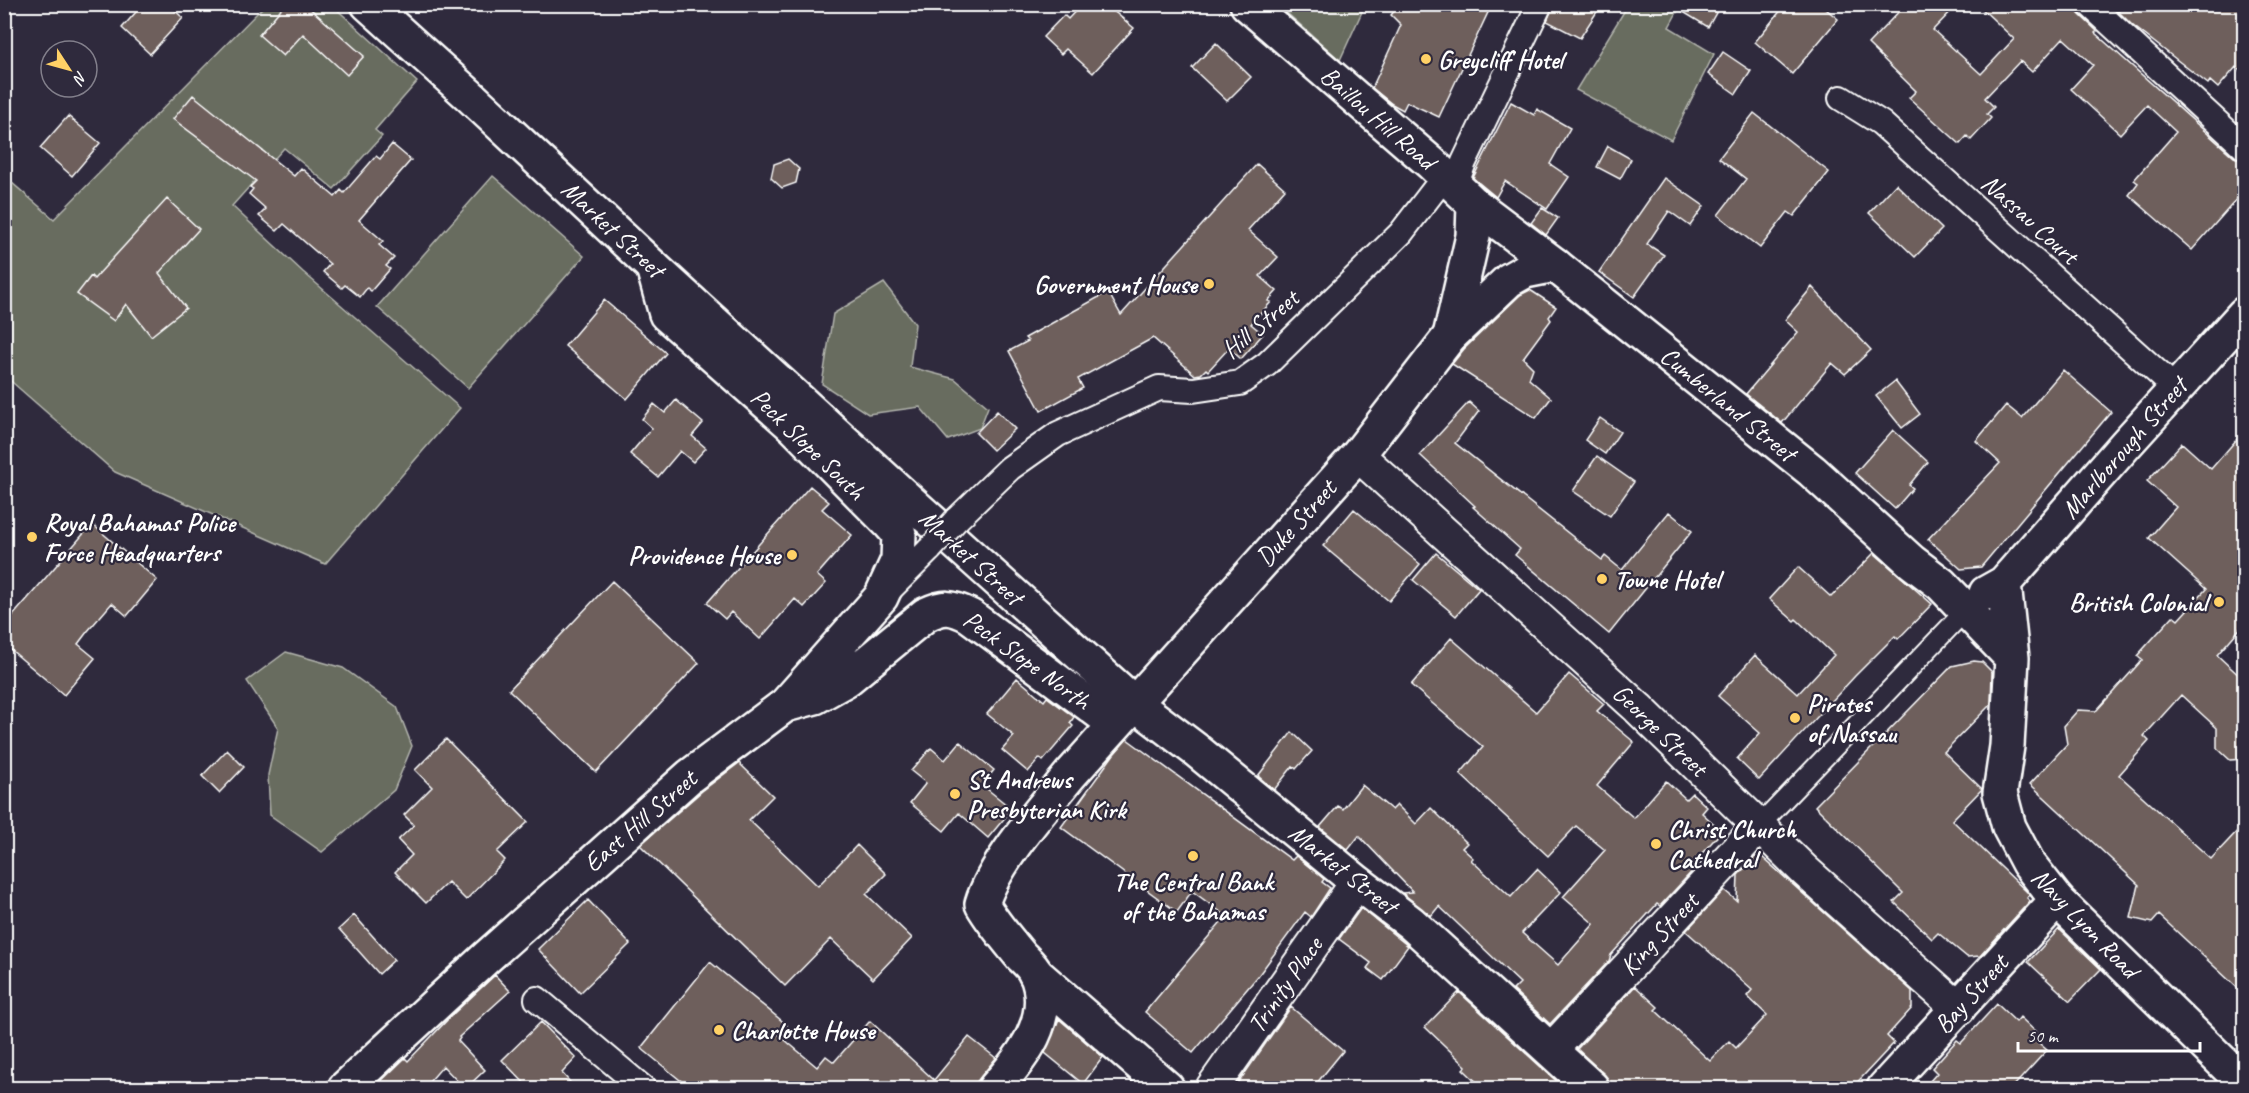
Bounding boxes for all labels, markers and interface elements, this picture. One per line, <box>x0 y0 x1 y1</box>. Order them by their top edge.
north arrow <box>39 39 99 99</box>
place label: Greycliff Hotel <box>1438 43 1568 76</box>
marker: Greycliff Hotel <box>1419 52 1433 66</box>
street label: Baillou Hill Road <box>1314 59 1445 179</box>
text: N <box>68 67 91 90</box>
street label: Nassau Court <box>1974 167 2087 273</box>
street label: Market Street <box>555 173 674 287</box>
place label: Government House <box>1034 268 1199 301</box>
marker: Government House <box>1202 277 1216 291</box>
street label: Hill Street <box>1215 281 1307 366</box>
street label: Cumberland Street <box>1653 339 1805 471</box>
street label: Marlborough Street <box>2054 368 2197 525</box>
street label: Peck Slope South <box>744 381 873 508</box>
street label: Duke Street <box>1249 471 1345 573</box>
street label: Market Street <box>912 502 1032 615</box>
place label: Royal Bahamas Police Force Headquarters <box>44 506 237 569</box>
marker: Royal Bahamas Police Force Headquarters <box>25 530 39 544</box>
place label: Providence House <box>628 539 782 572</box>
marker: Providence House <box>785 548 799 562</box>
place label: Towne Hotel <box>1614 563 1725 596</box>
marker: Towne Hotel <box>1595 572 1609 586</box>
place label: British Colonial <box>2069 586 2212 619</box>
marker: British Colonial <box>2212 595 2226 609</box>
street label: Peck Slope North <box>957 603 1099 718</box>
street label: George Street <box>1605 677 1716 785</box>
place label: Pirates of Nassau <box>1807 687 1898 750</box>
marker: Pirates of Nassau <box>1788 711 1802 725</box>
street label: East Hill Street <box>577 761 705 879</box>
place label: St Andrews Presbyterian Kirk <box>967 763 1128 826</box>
marker: St Andrews Presbyterian Kirk <box>948 787 962 801</box>
place label: Christ Church Cathedral <box>1668 813 1797 876</box>
street label: Market Street <box>1282 816 1407 924</box>
marker: Christ Church Cathedral <box>1649 837 1663 851</box>
marker: The Central Bank of the Bahamas <box>1186 849 1200 863</box>
street label: Navy Lyon Road <box>2024 861 2148 988</box>
place label: The Central Bank of the Bahamas <box>1113 865 1275 928</box>
street label: King Street <box>1612 884 1707 982</box>
street label: Trinity Place <box>1240 928 1331 1039</box>
street label: Bay Street <box>1927 946 2017 1041</box>
place label: Charlotte House <box>731 1014 877 1047</box>
scale bar <box>2018 1015 2200 1053</box>
marker: Charlotte House <box>712 1023 726 1037</box>
text: 50 m <box>2027 1025 2060 1047</box>

